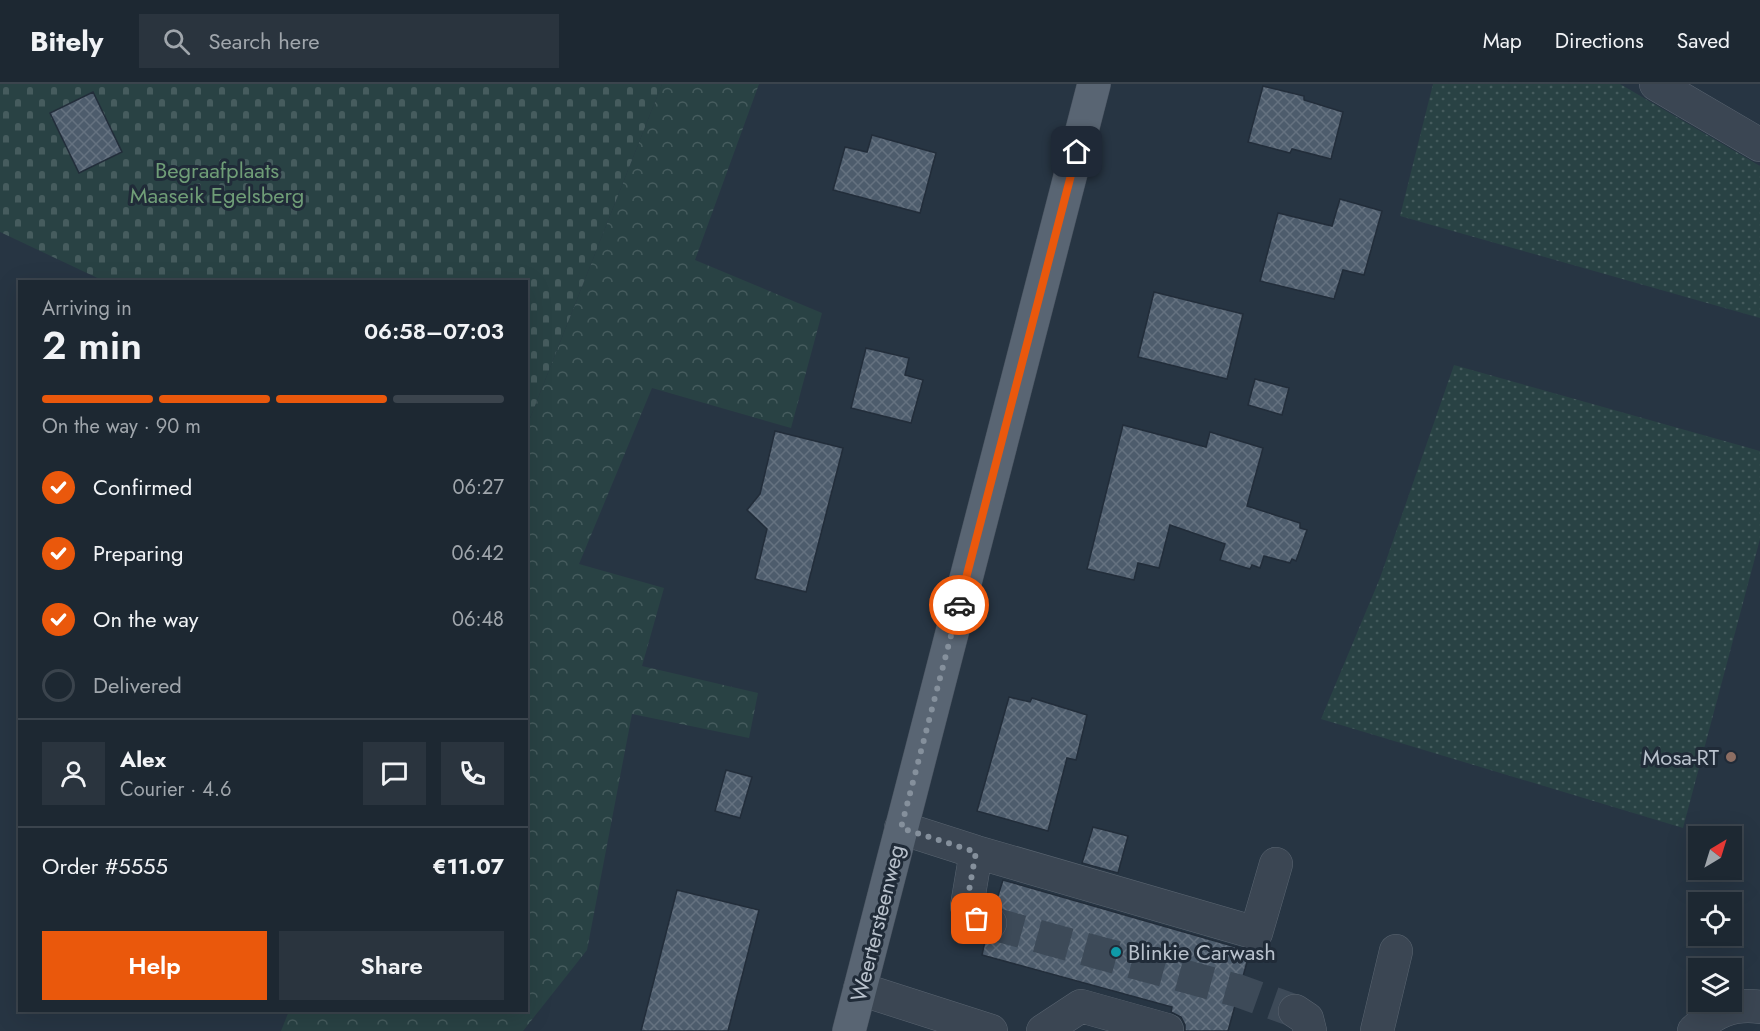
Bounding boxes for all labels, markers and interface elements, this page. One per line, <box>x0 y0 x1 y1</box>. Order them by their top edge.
search box <box>139 14 559 68</box>
text: Bitely <box>30 21 103 62</box>
icon: search <box>160 25 193 58</box>
text: Search here <box>208 25 320 57</box>
text: Map <box>1483 26 1522 56</box>
text: Directions <box>1555 26 1644 56</box>
text: Saved <box>1677 26 1730 56</box>
pin <box>1051 126 1102 177</box>
icon: home <box>1060 135 1093 168</box>
park label: Begraafplaats Maaseik Egelsberg <box>130 154 304 211</box>
text: Arriving in <box>42 294 132 323</box>
text: 06:58–07:03 <box>364 315 504 347</box>
text: 2 min <box>42 317 142 374</box>
text: On the way · 90 m <box>42 412 201 441</box>
icon: check <box>42 471 75 504</box>
text: Confirmed <box>93 471 192 503</box>
text: 06:27 <box>453 473 504 502</box>
icon: check <box>42 537 75 570</box>
text: Preparing <box>93 537 184 569</box>
text: 06:42 <box>451 539 504 568</box>
courier <box>929 575 989 635</box>
icon: car <box>943 589 976 622</box>
icon: check <box>42 603 75 636</box>
text: On the way <box>93 603 198 635</box>
text: 06:48 <box>452 605 504 634</box>
text: Delivered <box>93 669 182 701</box>
place label: Mosa-RT <box>1643 741 1720 773</box>
button: person <box>42 742 105 805</box>
button: chat <box>363 742 426 805</box>
button: phone <box>441 742 504 805</box>
text: Alex <box>120 743 166 775</box>
marker: Mosa-RT <box>1724 750 1738 764</box>
text: Courier · 4.6 <box>120 775 232 804</box>
north arrow <box>1688 826 1742 880</box>
map controls <box>1688 826 1742 1012</box>
street label: Weertersteenweg <box>842 841 912 1005</box>
text: Order #5555 <box>42 850 168 882</box>
text: €11.07 <box>432 850 504 882</box>
button: locate <box>1688 892 1742 946</box>
pin <box>951 893 1002 944</box>
icon: bag <box>960 902 993 935</box>
button: Help <box>42 931 267 1000</box>
button: Share <box>279 931 504 1000</box>
place label: Blinkie Carwash <box>1128 936 1276 968</box>
marker: Blinkie Carwash <box>1109 945 1123 959</box>
button: layers <box>1688 958 1742 1012</box>

